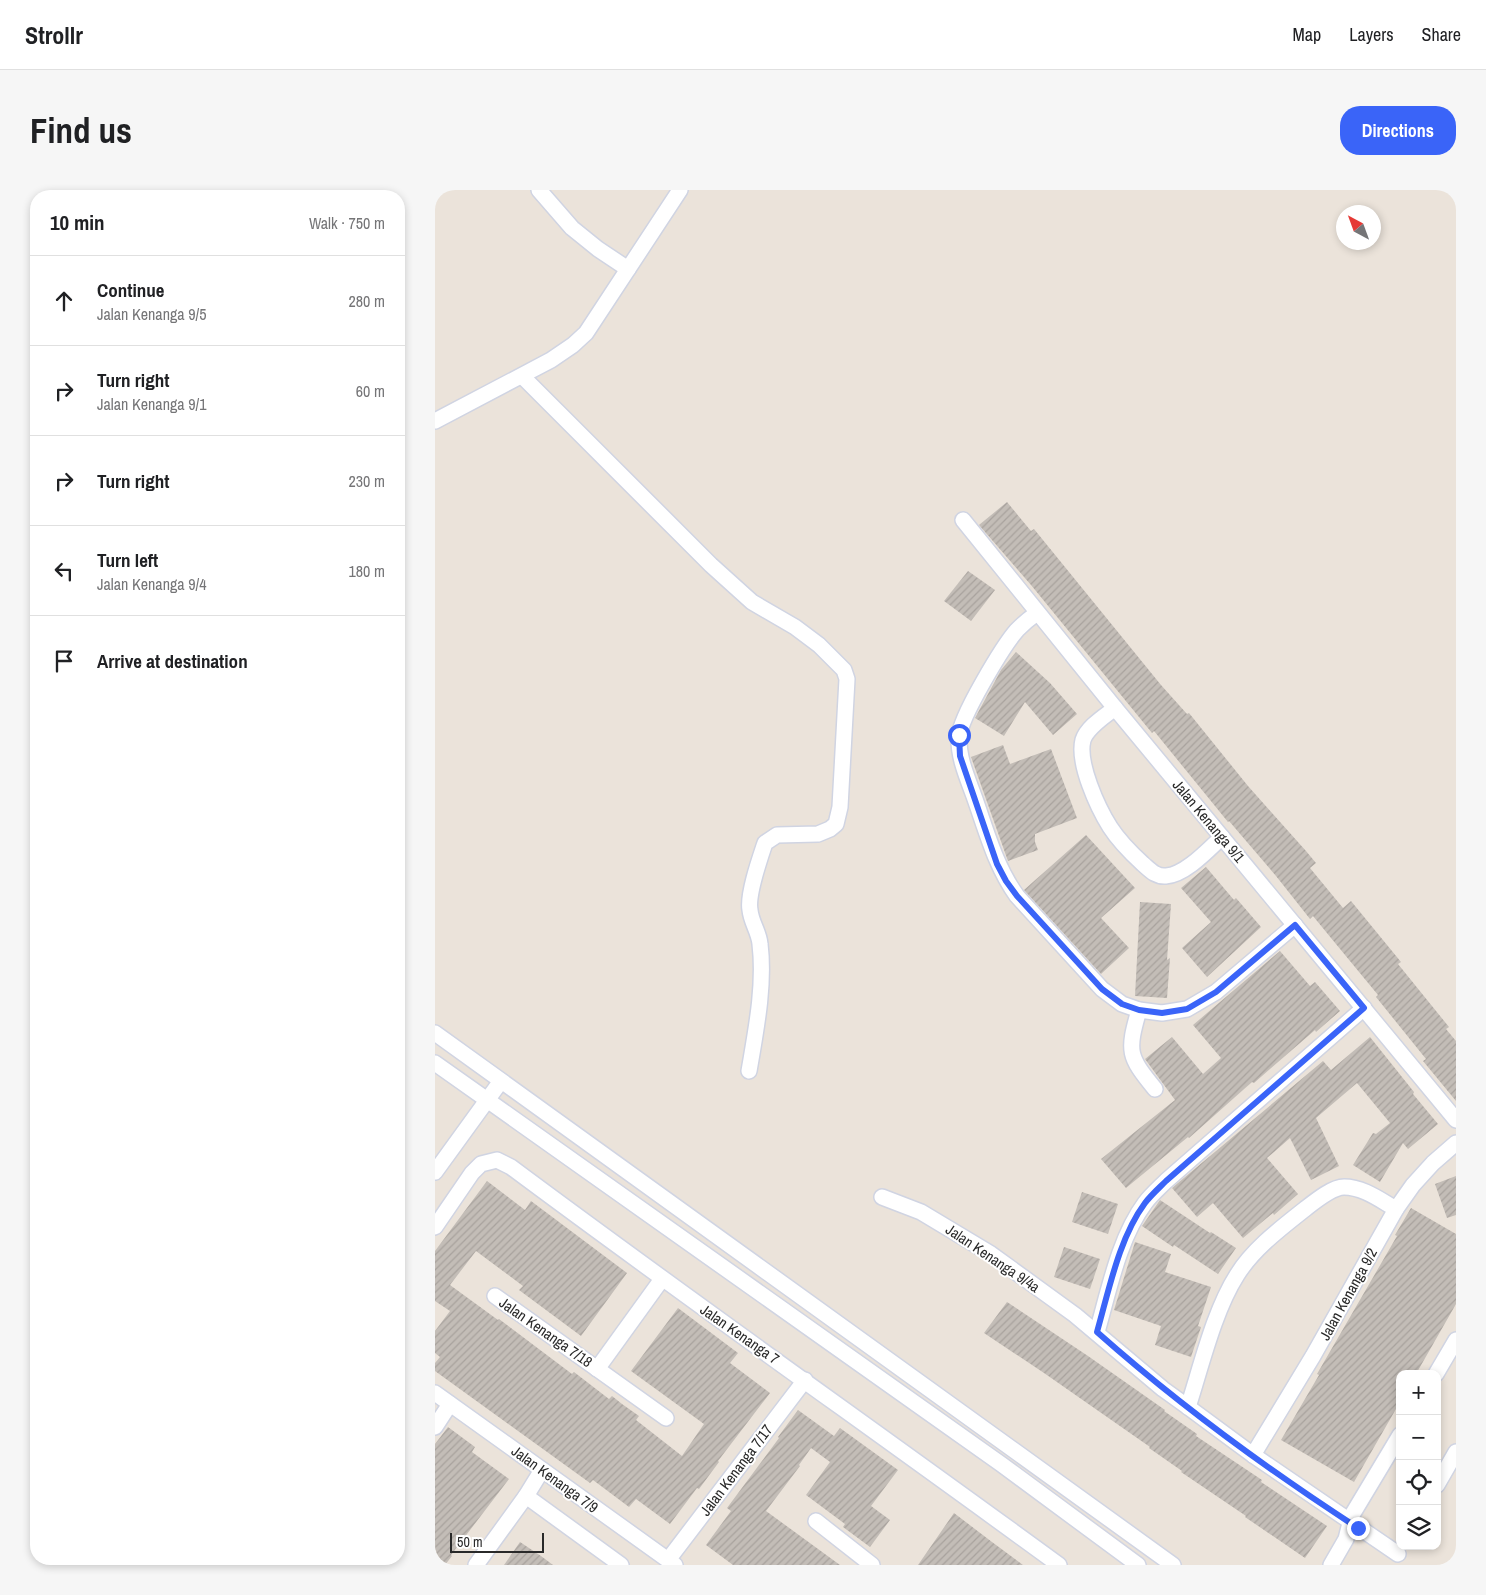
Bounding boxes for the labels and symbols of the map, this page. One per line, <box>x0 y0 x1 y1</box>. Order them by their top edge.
north arrow <box>1336 205 1381 250</box>
route start <box>948 724 971 747</box>
street label: Jalan Kenanga 9/1 <box>1168 775 1250 867</box>
street label: Jalan Kenanga 9/4a <box>942 1219 1044 1297</box>
street label: Jalan Kenanga 9/2 <box>1314 1244 1382 1344</box>
street label: Jalan Kenanga 7/18 <box>495 1292 597 1372</box>
street label: Jalan Kenanga 7 <box>696 1299 784 1369</box>
street label: Jalan Kenanga 7/17 <box>695 1420 777 1520</box>
street label: Jalan Kenanga 7/9 <box>507 1440 603 1518</box>
route end <box>1347 1517 1370 1540</box>
scale bar <box>450 1530 544 1553</box>

